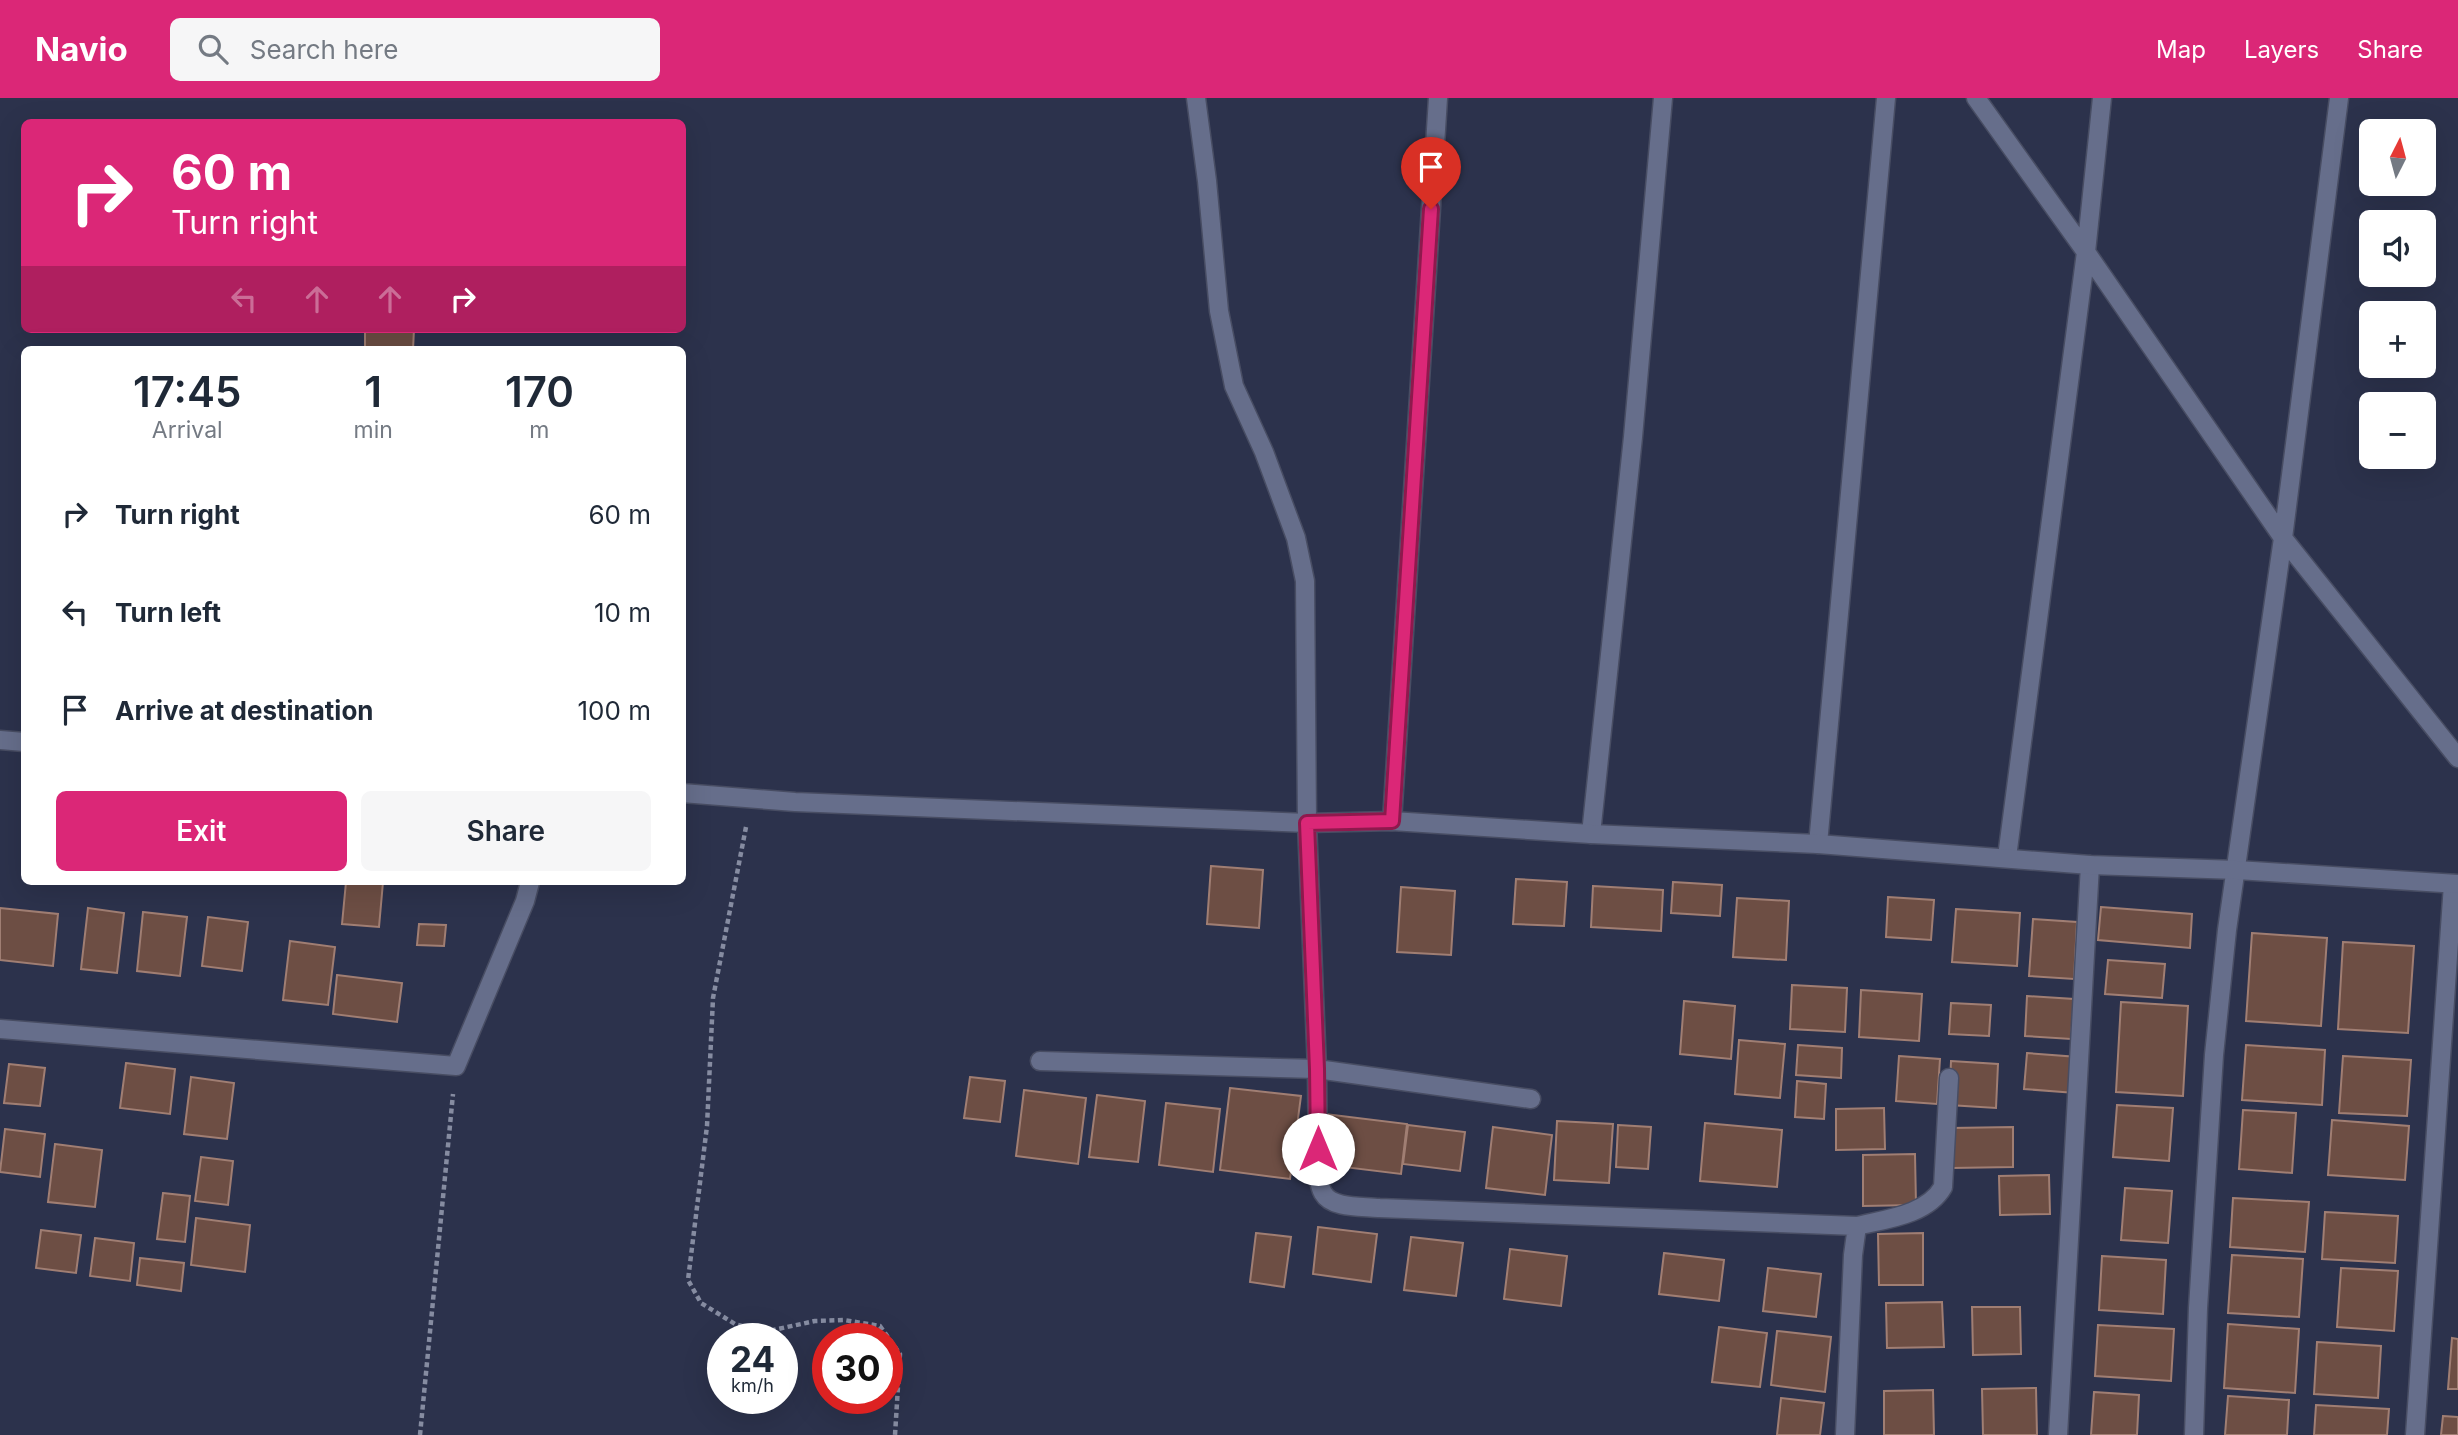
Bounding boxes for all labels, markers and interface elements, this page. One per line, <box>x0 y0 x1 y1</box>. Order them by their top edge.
search box <box>170 18 660 81</box>
text: Navio <box>35 29 128 69</box>
icon: search <box>194 30 232 68</box>
text: Search here <box>250 34 398 65</box>
text: Map <box>2156 35 2206 64</box>
text: Layers <box>2244 35 2319 64</box>
text: Share <box>2357 35 2423 64</box>
north arrow <box>2359 119 2436 196</box>
map controls <box>2359 119 2436 469</box>
pin <box>1401 137 1461 209</box>
text: 60 m <box>171 143 292 202</box>
icon: right <box>56 147 147 238</box>
icon: arrive <box>1412 148 1450 186</box>
text: Turn right <box>171 203 318 242</box>
button: sound <box>2359 210 2436 287</box>
icon: left <box>225 280 263 318</box>
icon: ahead <box>298 280 336 318</box>
icon: ahead <box>371 280 409 318</box>
icon: right <box>444 280 482 318</box>
button: + <box>2359 301 2436 378</box>
text: 17:45 <box>133 366 241 417</box>
text: 1 <box>364 366 382 417</box>
text: 170 <box>505 366 574 417</box>
button: − <box>2359 392 2436 469</box>
text: Arrival <box>152 416 223 444</box>
text: min <box>353 416 393 444</box>
text: m <box>529 416 549 444</box>
icon: right <box>56 495 94 533</box>
text: Turn right <box>115 499 240 530</box>
text: 60 m <box>588 499 651 530</box>
icon: left <box>56 593 94 631</box>
text: Turn left <box>115 597 221 628</box>
text: 10 m <box>594 597 651 628</box>
icon: arrive <box>56 691 94 729</box>
text: Arrive at destination <box>115 695 374 726</box>
text: 100 m <box>578 695 651 726</box>
button: Exit <box>56 791 347 871</box>
button: Share <box>361 791 651 871</box>
position arrow <box>1281 1112 1355 1186</box>
speed limit sign: 30 <box>812 1323 903 1414</box>
text: 24 <box>730 1338 775 1380</box>
text: km/h <box>731 1375 774 1396</box>

